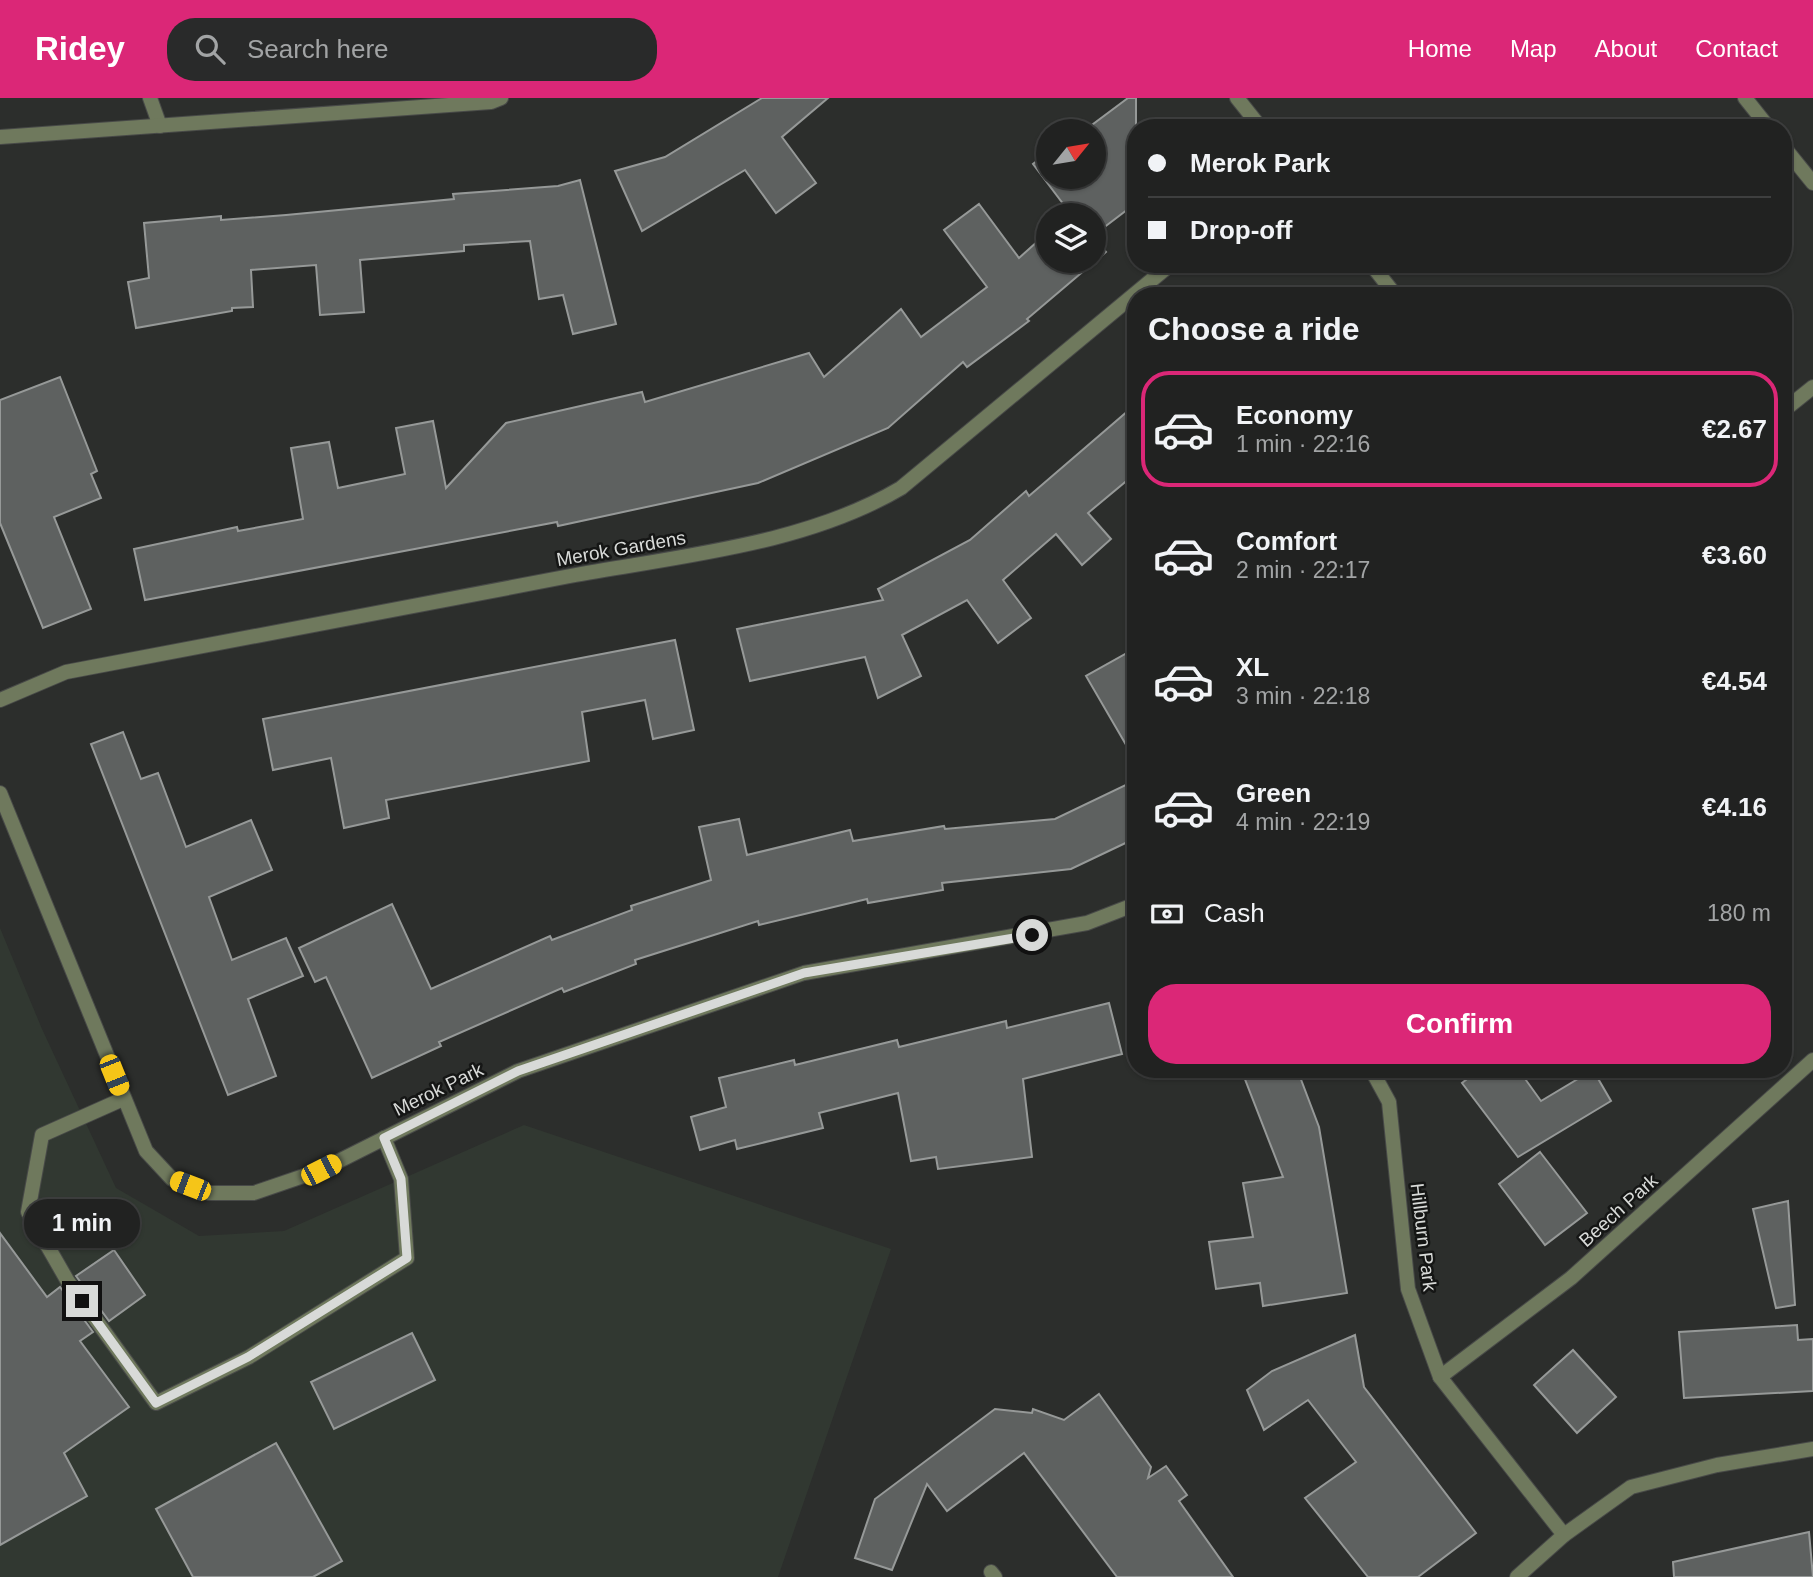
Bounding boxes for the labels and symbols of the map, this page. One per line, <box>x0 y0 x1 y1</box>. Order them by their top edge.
north arrow <box>1036 119 1106 189</box>
street label: Merok Gardens <box>555 527 687 570</box>
route start <box>1016 919 1048 951</box>
car <box>97 1052 132 1098</box>
street label: Merok Park <box>390 1059 487 1120</box>
car <box>298 1151 345 1189</box>
car <box>167 1169 214 1203</box>
street label: Beech Park <box>1575 1169 1662 1251</box>
street label: Hillburn Park <box>1406 1182 1441 1293</box>
callout: 1 min <box>24 1200 140 1248</box>
route end <box>66 1285 98 1317</box>

